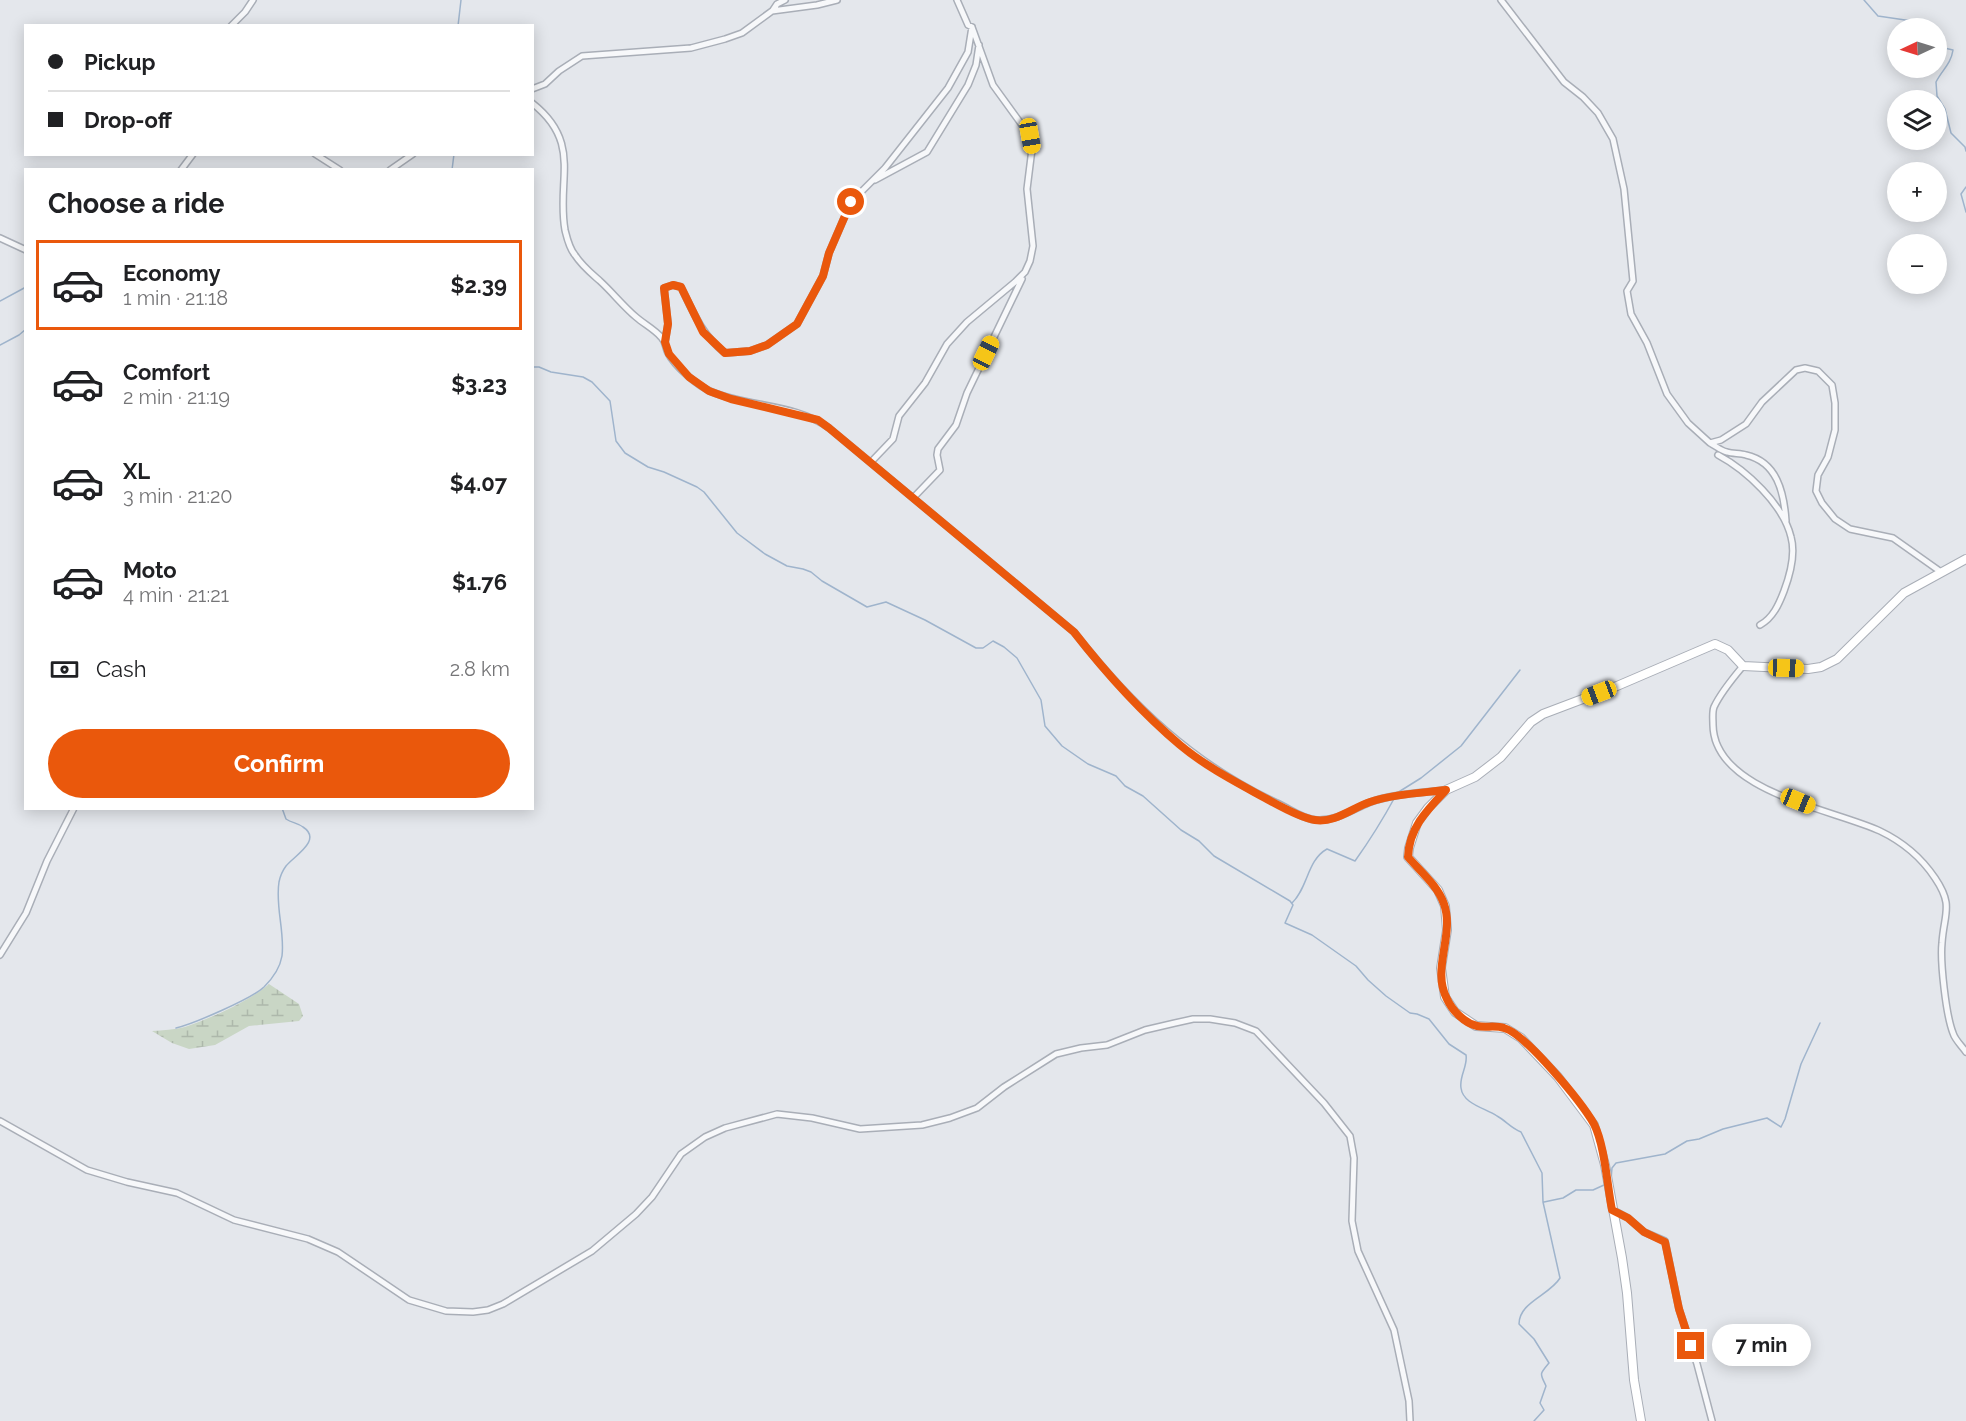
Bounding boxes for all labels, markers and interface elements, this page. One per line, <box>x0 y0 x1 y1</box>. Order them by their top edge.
north arrow <box>1887 18 1947 78</box>
map controls <box>1887 18 1947 294</box>
text: Pickup <box>84 49 156 75</box>
button: layers <box>1887 90 1947 150</box>
text: Drop-off <box>84 107 172 133</box>
car <box>1018 117 1042 155</box>
button: + <box>1887 162 1947 222</box>
text: Choose a ride <box>48 188 224 219</box>
route start <box>837 188 864 215</box>
button: − <box>1887 234 1947 294</box>
icon: car <box>51 258 105 312</box>
text: Economy <box>123 260 221 286</box>
text: $2.39 <box>450 272 507 298</box>
text: 1 min · 21:18 <box>123 286 228 310</box>
car <box>970 333 1002 373</box>
icon: car <box>51 357 105 411</box>
text: Comfort <box>123 359 210 385</box>
text: $3.23 <box>451 371 507 397</box>
text: 2 min · 21:19 <box>123 385 230 409</box>
icon: car <box>51 456 105 510</box>
text: XL <box>123 458 150 484</box>
text: $4.07 <box>450 470 507 496</box>
text: 3 min · 21:20 <box>123 484 233 508</box>
icon: car <box>51 555 105 609</box>
text: Moto <box>123 557 177 583</box>
text: $1.76 <box>452 569 507 595</box>
text: 4 min · 21:21 <box>123 583 229 607</box>
icon: cash <box>48 653 81 686</box>
text: Cash <box>96 656 147 682</box>
text: 2.8 km <box>450 657 510 681</box>
car <box>1768 658 1804 678</box>
car <box>1579 678 1619 708</box>
button: Confirm <box>48 729 510 798</box>
car <box>1778 786 1818 816</box>
callout: 7 min <box>1712 1325 1811 1367</box>
route end <box>1677 1332 1704 1359</box>
text: 7 min <box>1736 1333 1787 1357</box>

